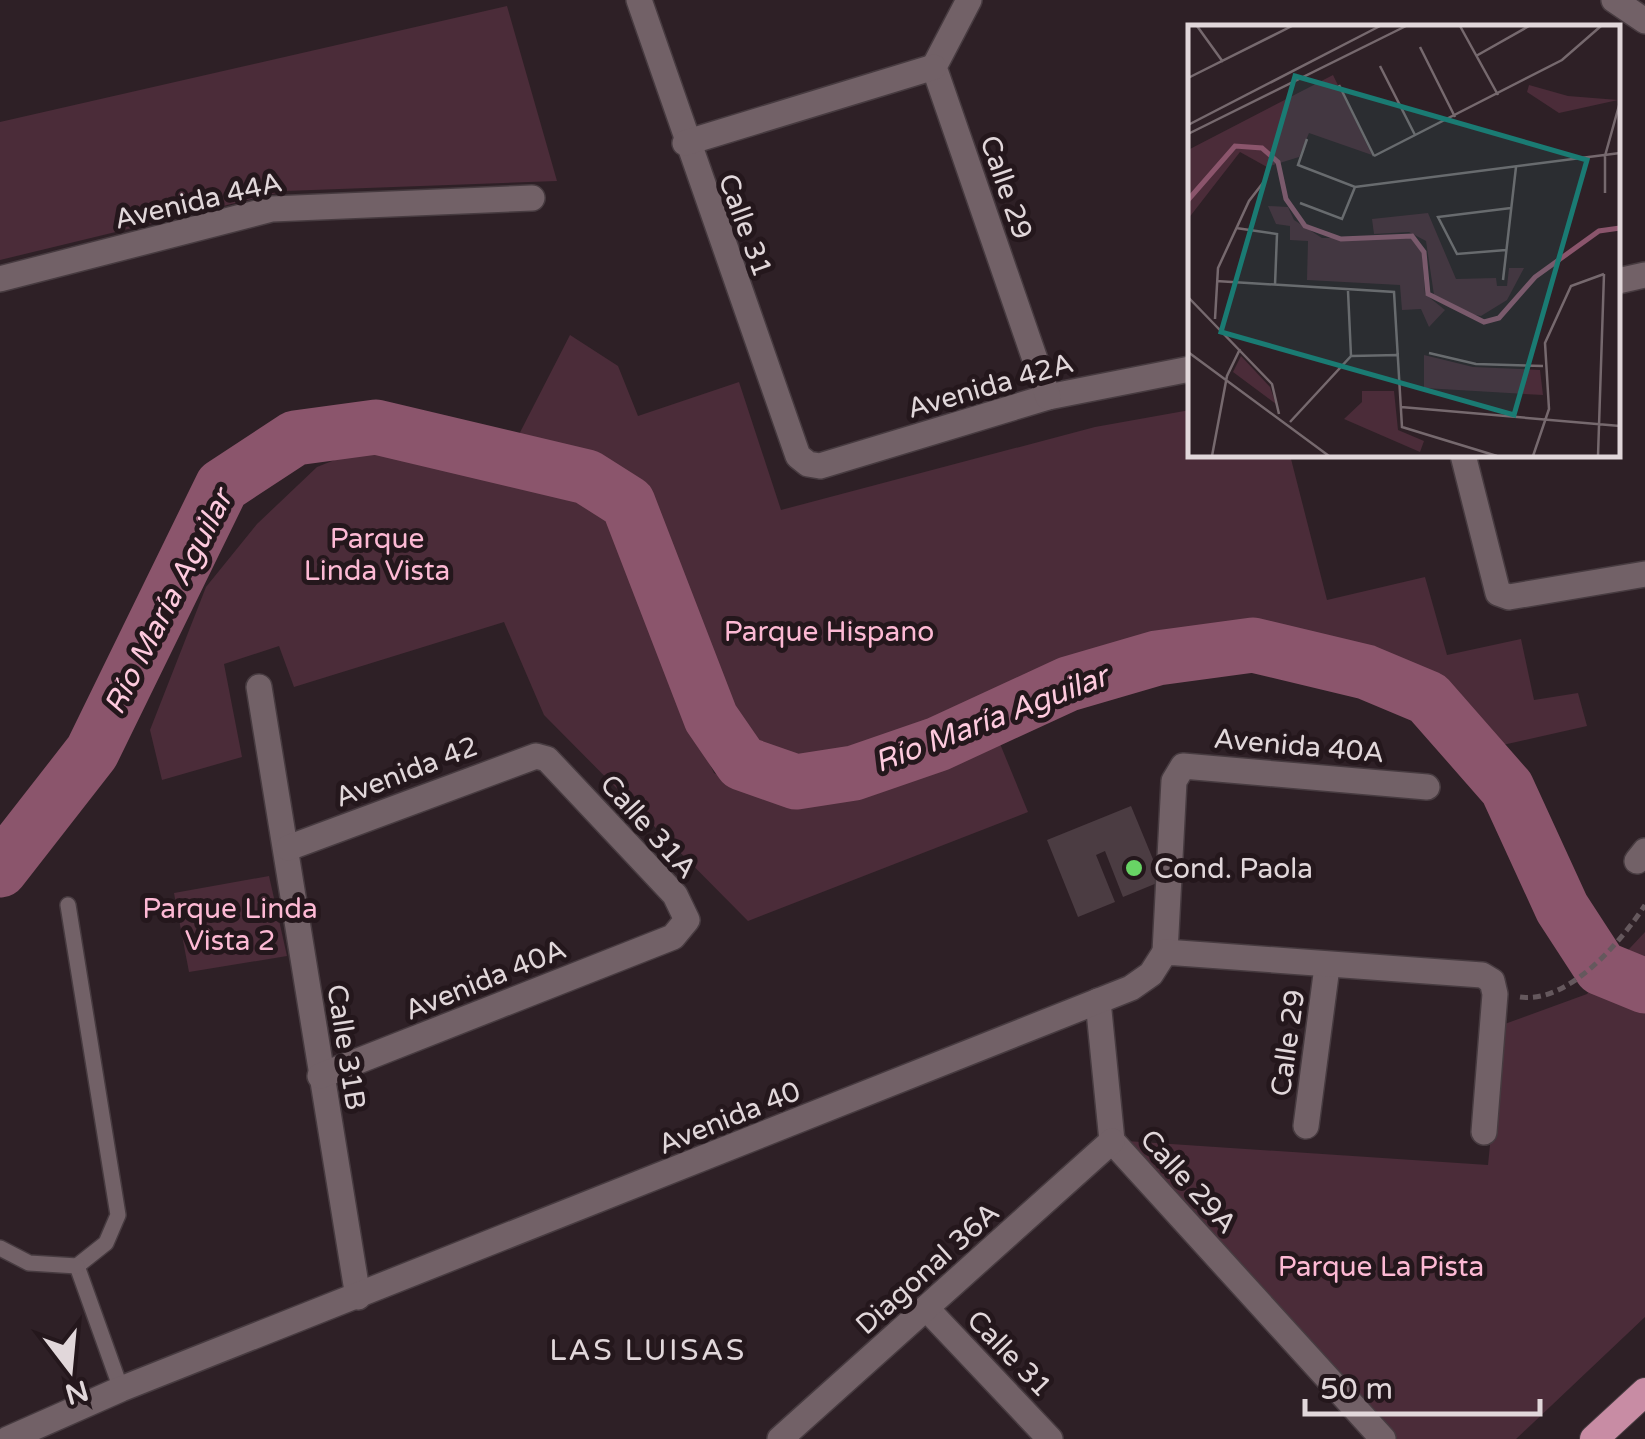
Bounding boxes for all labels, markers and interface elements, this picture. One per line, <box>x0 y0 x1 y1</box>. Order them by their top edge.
inset map <box>1188 25 1620 458</box>
street label: Calle 29 <box>972 131 1040 244</box>
street label: Avenida 44A <box>111 165 285 237</box>
street label: Calle 31 <box>711 169 779 282</box>
street label: Avenida 42A <box>903 346 1077 426</box>
water label: Río María Aguilar <box>96 481 243 721</box>
park label: Parque Linda Vista <box>304 522 450 588</box>
park label: Parque Hispano <box>724 615 934 649</box>
water label: Río María Aguilar <box>869 657 1116 781</box>
street label: Avenida 40A <box>1212 722 1386 770</box>
street label: Avenida 42 <box>330 729 483 815</box>
street label: Calle 31A <box>593 768 704 886</box>
place label: Cond. Paola <box>1154 852 1313 886</box>
marker: Cond. Paola <box>1123 857 1145 879</box>
park label: Parque Linda Vista 2 <box>142 892 318 958</box>
street label: Avenida 40A <box>400 932 571 1028</box>
street label: Calle 31B <box>319 982 373 1112</box>
street label: Calle 29 <box>1264 988 1312 1099</box>
street label: Avenida 40 <box>653 1074 805 1162</box>
street label: Calle 29A <box>1133 1123 1244 1241</box>
street label: Diagonal 36A <box>849 1195 1006 1342</box>
park label: Parque La Pista <box>1278 1250 1484 1284</box>
street label: Calle 31 <box>960 1303 1059 1404</box>
north arrow <box>20 1319 120 1419</box>
district label: LAS LUISAS <box>549 1332 747 1369</box>
scale bar <box>1305 1354 1540 1416</box>
text: 50 m <box>1320 1371 1393 1408</box>
text: N <box>61 1373 92 1412</box>

